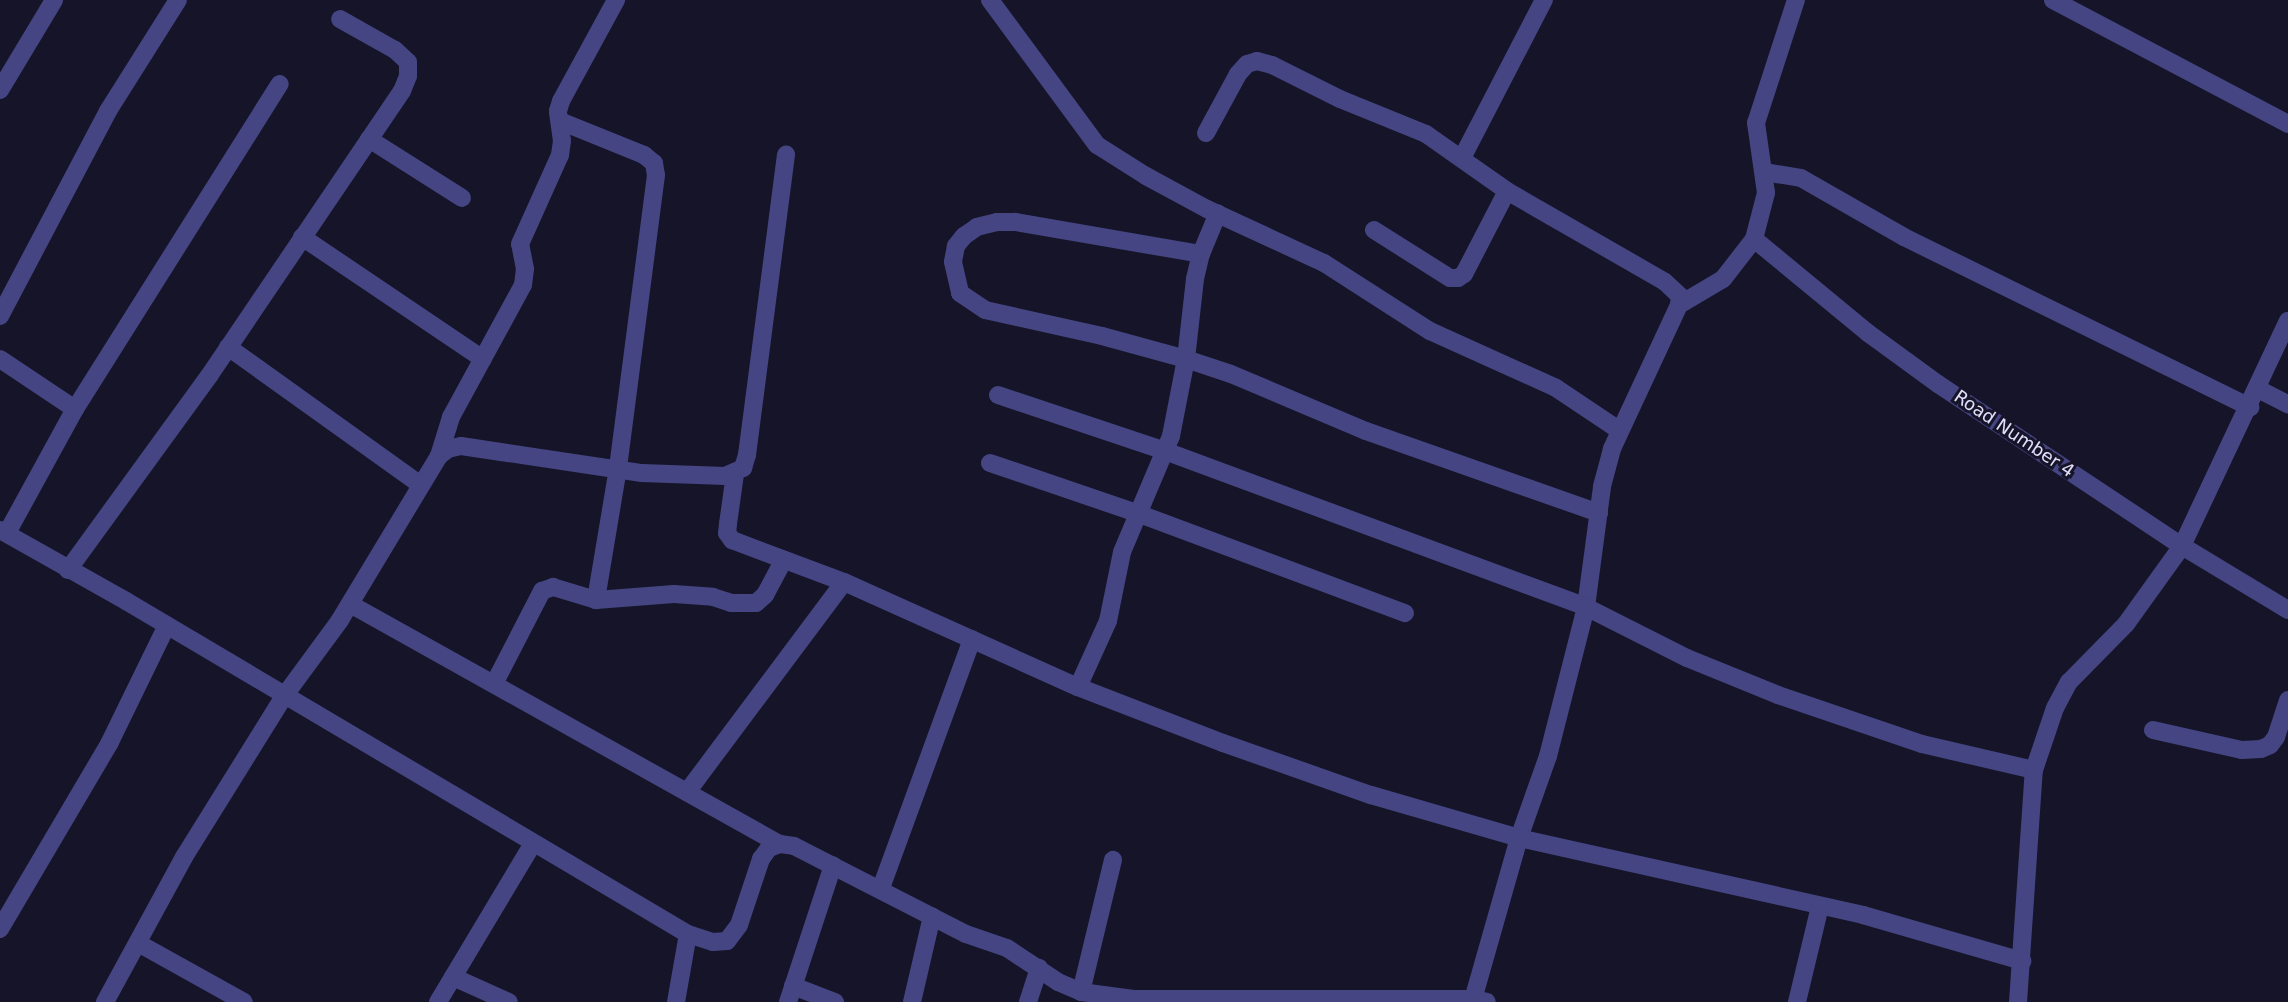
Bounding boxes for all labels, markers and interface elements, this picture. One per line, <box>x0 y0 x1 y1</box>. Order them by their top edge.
street label: Road Number 4 <box>1950 386 2078 482</box>

